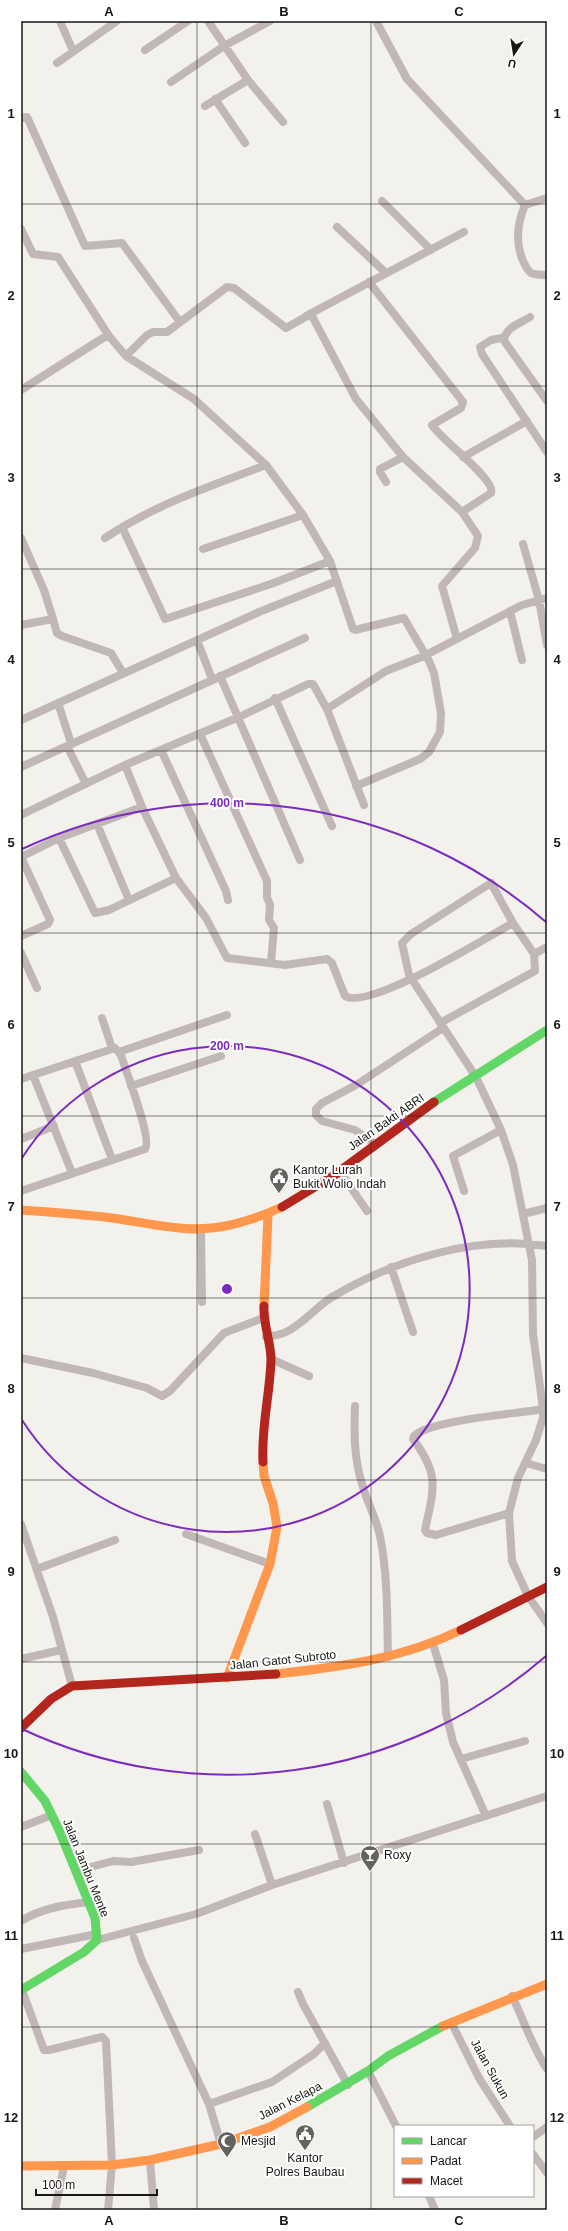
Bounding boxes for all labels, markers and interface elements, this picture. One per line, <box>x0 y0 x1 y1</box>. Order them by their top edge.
text: A <box>104 4 114 19</box>
text: B <box>279 4 289 19</box>
text: C <box>454 4 464 19</box>
north arrow <box>494 34 534 74</box>
text: U <box>507 57 517 70</box>
text: 1 <box>7 106 15 121</box>
text: 1 <box>553 106 561 121</box>
text: 2 <box>7 288 15 303</box>
text: 2 <box>553 288 561 303</box>
text: 3 <box>7 470 15 485</box>
text: 3 <box>553 470 561 485</box>
text: 4 <box>7 652 15 667</box>
text: 4 <box>553 652 561 667</box>
text: 400 m <box>210 796 244 810</box>
text: 5 <box>7 835 15 850</box>
text: 5 <box>553 835 561 850</box>
text: 6 <box>7 1017 15 1032</box>
text: 6 <box>553 1017 561 1032</box>
text: 200 m <box>210 1039 244 1053</box>
street label: Jalan Bakti ABRI <box>345 1091 427 1153</box>
place label: Kantor Lurah Bukit Wolio Indah <box>293 1163 386 1191</box>
public building icon: Kantor Lurah Bukit Wolio Indah <box>268 1166 290 1194</box>
text: 7 <box>7 1199 15 1214</box>
text: 7 <box>553 1199 561 1214</box>
centre of rings <box>220 1282 234 1296</box>
text: 8 <box>7 1381 15 1396</box>
text: 8 <box>553 1381 561 1396</box>
text: 9 <box>7 1564 15 1579</box>
text: 9 <box>553 1564 561 1579</box>
street label: Jalan Gatot Subroto <box>229 1647 337 1673</box>
text: 10 <box>4 1746 18 1761</box>
text: 10 <box>550 1746 564 1761</box>
street label: Jalan Jambu Mente <box>60 1817 112 1919</box>
bar icon: Roxy <box>359 1844 381 1872</box>
place label: Roxy <box>384 1848 411 1862</box>
text: 11 <box>4 1928 18 1943</box>
text: 11 <box>550 1928 564 1943</box>
street label: Jalan Sukun <box>468 2037 512 2101</box>
street label: Jalan Kelapa <box>256 2079 324 2123</box>
text: 12 <box>4 2110 18 2125</box>
text: 12 <box>550 2110 564 2125</box>
public building icon: Kantor Polres Baubau <box>294 2123 316 2151</box>
legend <box>394 2125 534 2197</box>
mosque icon: Mesjid <box>216 2130 238 2158</box>
place label: Mesjid <box>241 2134 276 2148</box>
text: Lancar <box>430 2134 467 2148</box>
place label: Kantor Polres Baubau <box>266 2151 344 2179</box>
text: Padat <box>430 2154 462 2168</box>
scale bar <box>36 2171 157 2197</box>
text: Macet <box>430 2174 463 2188</box>
text: 100 m <box>42 2178 75 2192</box>
text: A <box>104 2213 114 2228</box>
text: B <box>279 2213 289 2228</box>
text: C <box>454 2213 464 2228</box>

